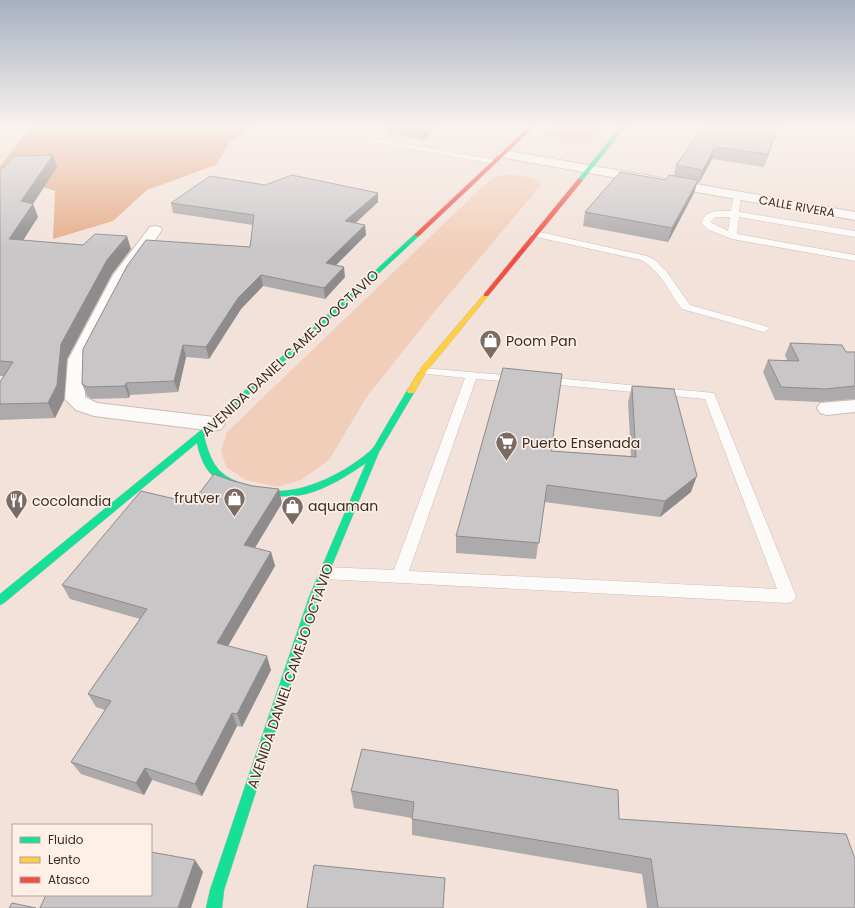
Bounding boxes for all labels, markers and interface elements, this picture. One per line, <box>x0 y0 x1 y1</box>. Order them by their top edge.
street label: CALLE RIVERA <box>758 191 836 221</box>
street label: AVENIDA DANIEL CAMEJO OCTAVIO <box>197 265 383 441</box>
shop icon: Poom Pan <box>478 328 504 361</box>
place label: Poom Pan <box>506 331 577 351</box>
supermarket icon: Puerto Ensenada <box>494 430 520 463</box>
place label: Puerto Ensenada <box>522 433 640 453</box>
shop icon: frutver <box>222 485 248 518</box>
restaurant icon: cocolandia <box>3 488 29 521</box>
place label: frutver <box>174 488 220 508</box>
place label: cocolandia <box>32 491 111 511</box>
shop icon: aquaman <box>279 493 305 526</box>
place label: aquaman <box>308 496 378 516</box>
street label: AVENIDA DANIEL CAMEJO OCTAVIO <box>242 561 338 791</box>
legend <box>12 824 152 896</box>
text: Fluido <box>48 831 84 848</box>
text: Lento <box>48 851 81 868</box>
text: Atasco <box>48 871 90 888</box>

